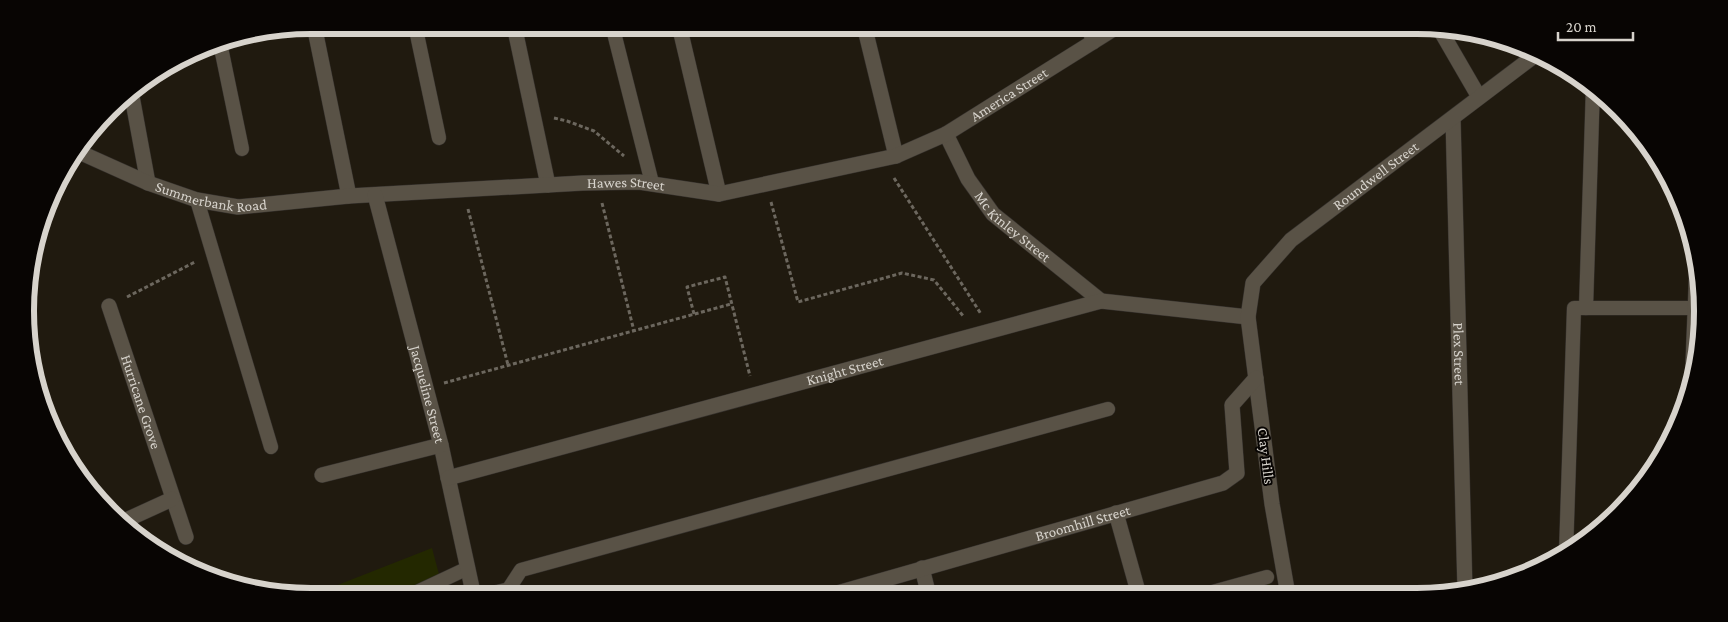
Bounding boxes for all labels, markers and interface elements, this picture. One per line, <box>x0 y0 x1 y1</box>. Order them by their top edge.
scale bar <box>1558 10 1633 42</box>
text: 20 m <box>1566 19 1597 35</box>
street label: America Street <box>968 64 1051 125</box>
street label: Roundwell Street <box>1330 138 1422 213</box>
street label: Hawes Street <box>587 174 667 194</box>
street label: Summerbank Road <box>153 178 268 215</box>
street label: Mc Kinley Street <box>971 188 1055 266</box>
street label: Plex Street <box>1450 322 1468 387</box>
street label: Jacqueline Street <box>406 342 448 446</box>
street label: Knight Street <box>805 352 886 389</box>
street label: Hurricane Grove <box>118 353 164 451</box>
street label: Clay Hills <box>1254 427 1277 485</box>
street label: Broomhill Street <box>1033 502 1133 544</box>

